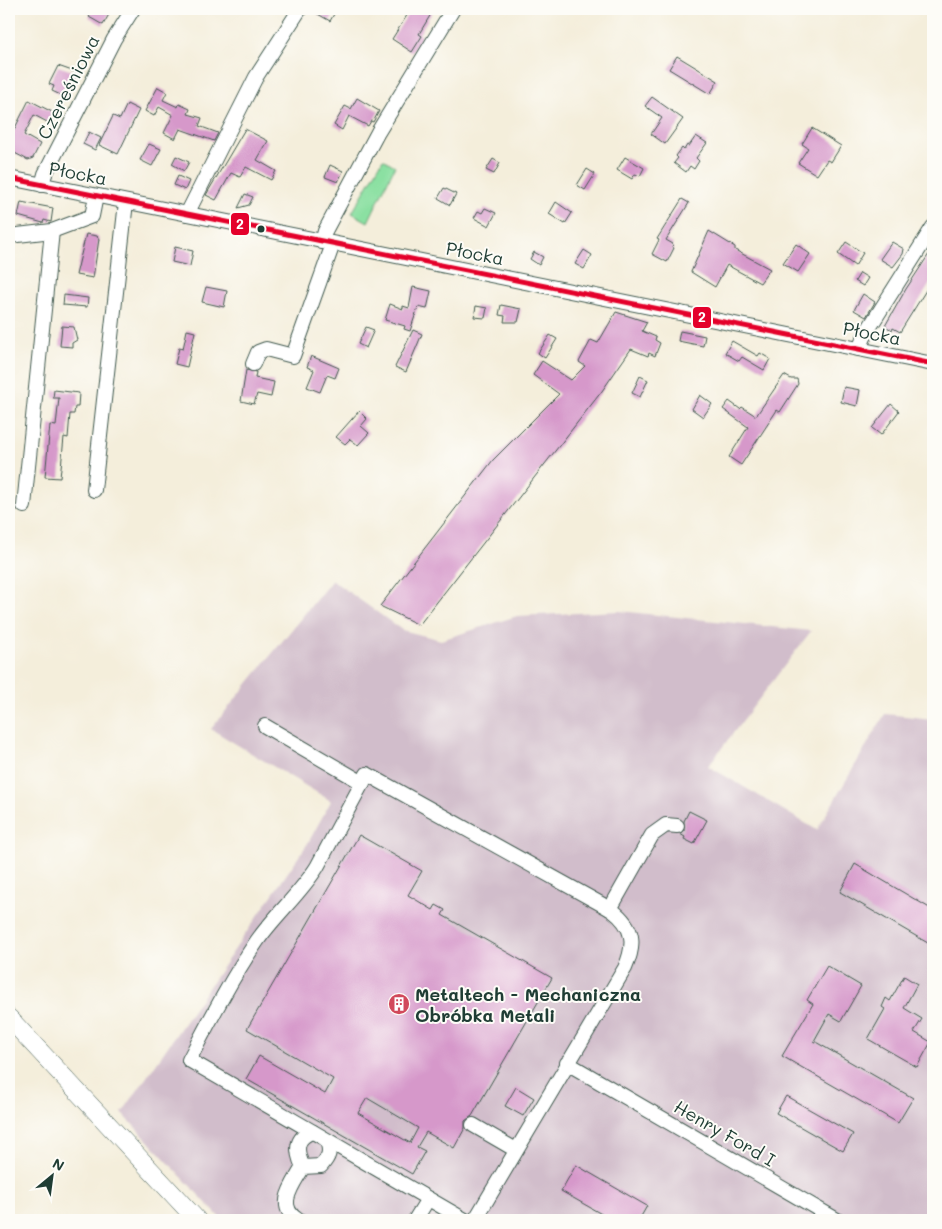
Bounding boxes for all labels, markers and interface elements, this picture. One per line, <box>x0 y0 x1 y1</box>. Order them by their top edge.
street label: Czereśniowa <box>31 31 105 143</box>
street label: Płocka <box>47 156 109 190</box>
line badge: 2 <box>230 212 250 236</box>
text: 2 <box>236 214 244 233</box>
unlabelled marker <box>256 224 266 234</box>
street label: Płocka <box>444 236 506 270</box>
line badge: 2 <box>692 306 712 329</box>
text: 2 <box>698 307 706 326</box>
street label: Płocka <box>841 316 903 350</box>
place label: Metaltech - Mechaniczna Obróbka Metali <box>415 982 641 1027</box>
building icon: Metaltech - Mechaniczna Obróbka Metali <box>387 992 411 1016</box>
street label: Henry Ford I <box>670 1094 780 1172</box>
north arrow <box>28 1152 78 1202</box>
text: N <box>49 1153 68 1175</box>

